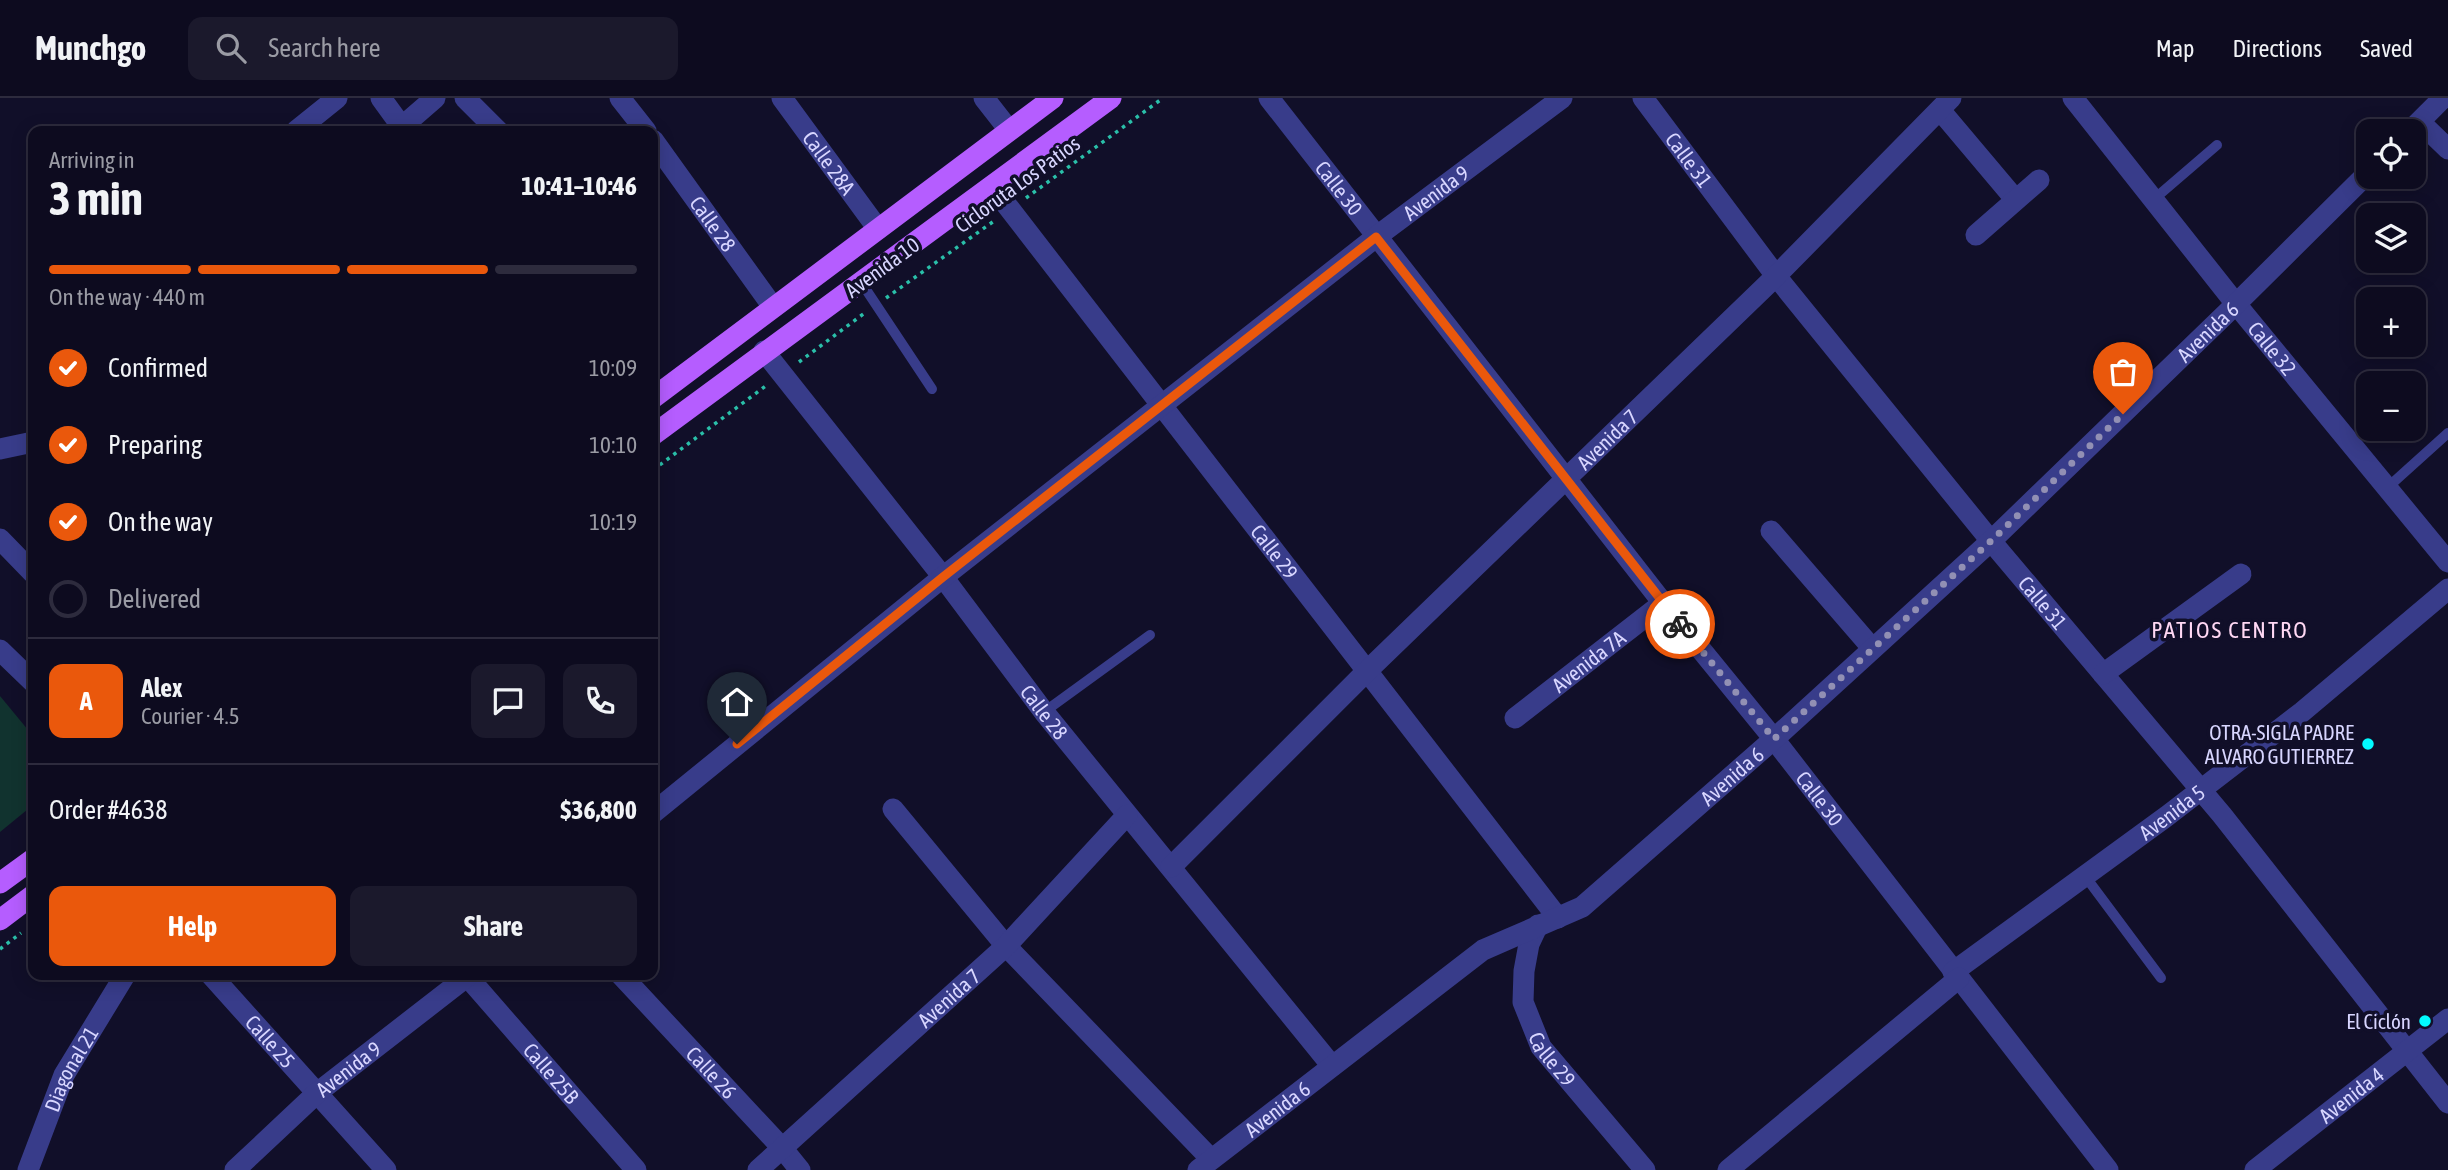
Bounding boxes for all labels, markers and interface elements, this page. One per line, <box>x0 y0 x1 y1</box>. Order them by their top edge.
search box <box>188 17 678 80</box>
text: Munchgo <box>35 29 146 67</box>
icon: search <box>212 29 250 67</box>
text: Search here <box>268 33 380 63</box>
text: Map <box>2156 35 2194 62</box>
text: Directions <box>2232 35 2322 62</box>
text: Saved <box>2360 35 2413 62</box>
map controls <box>2356 119 2426 441</box>
button: locate <box>2356 119 2426 189</box>
street label: Calle 28A <box>798 126 861 199</box>
street label: Calle 31 <box>1661 128 1717 192</box>
street label: Cicloruta Los Patios <box>950 131 1084 237</box>
text: Arriving in <box>49 147 135 173</box>
street label: Calle 30 <box>1310 156 1368 220</box>
street label: Avenida 9 <box>1398 160 1473 225</box>
text: 10:41–10:46 <box>521 171 637 201</box>
text: 3 min <box>49 172 143 225</box>
street label: Calle 28 <box>685 191 741 256</box>
button: layers <box>2356 203 2426 273</box>
street label: Avenida 10 <box>840 232 924 302</box>
text: On the way · 440 m <box>49 284 205 310</box>
button: + <box>2356 287 2426 357</box>
street label: Avenida 6 <box>2172 297 2243 367</box>
street label: Calle 32 <box>2243 317 2301 380</box>
pin <box>2093 342 2153 414</box>
icon: check <box>49 349 87 387</box>
text: Confirmed <box>108 353 208 383</box>
icon: bag <box>2104 353 2142 391</box>
text: 10:09 <box>589 355 637 381</box>
button: − <box>2356 371 2426 441</box>
street label: Avenida 7 <box>1572 404 1643 474</box>
icon: check <box>49 426 87 464</box>
text: Preparing <box>108 430 202 460</box>
text: 10:10 <box>589 432 637 458</box>
icon: check <box>49 503 87 541</box>
text: On the way <box>108 507 213 537</box>
text: 10:19 <box>589 509 637 535</box>
street label: Calle 29 <box>1246 519 1303 583</box>
street label: Calle 31 <box>2014 571 2072 634</box>
text: Delivered <box>108 584 201 614</box>
courier <box>1645 589 1715 659</box>
icon: bike <box>1661 605 1699 643</box>
district label: PATIOS CENTRO <box>2151 617 2309 643</box>
street label: Avenida 7A <box>1547 625 1630 697</box>
button: chat <box>471 664 545 738</box>
button: phone <box>563 664 637 738</box>
pin <box>707 672 767 744</box>
text: Alex <box>141 673 182 703</box>
street label: Calle 28 <box>1016 680 1073 744</box>
icon: home <box>718 683 756 721</box>
text: A <box>80 686 92 716</box>
text: Courier · 4.5 <box>141 703 240 729</box>
place label: OTRA-SIGLA PADRE ALVARO GUTIERREZ <box>2205 720 2354 768</box>
marker: OTRA-SIGLA PADRE ALVARO GUTIERREZ <box>2360 736 2376 752</box>
street label: Avenida 6 <box>1695 742 1768 810</box>
street label: Calle 30 <box>1791 766 1849 830</box>
street label: Avenida 5 <box>2134 780 2209 844</box>
text: Order #4638 <box>49 795 168 825</box>
text: $36,800 <box>560 795 637 825</box>
button: Help <box>49 886 336 966</box>
button: Share <box>350 886 637 966</box>
street label: Avenida 7 <box>913 963 985 1032</box>
place label: El Ciclón <box>2346 1009 2411 1033</box>
street label: Calle 25 <box>241 1010 300 1072</box>
marker: El Ciclón <box>2417 1013 2433 1029</box>
street label: Diagonal 21 <box>39 1022 103 1115</box>
street label: Calle 29 <box>1524 1028 1581 1091</box>
street label: Avenida 9 <box>311 1036 386 1101</box>
street label: Calle 25B <box>519 1038 584 1108</box>
street label: Calle 26 <box>682 1041 742 1103</box>
street label: Avenida 4 <box>2314 1062 2388 1128</box>
street label: Avenida 6 <box>1240 1076 1315 1142</box>

